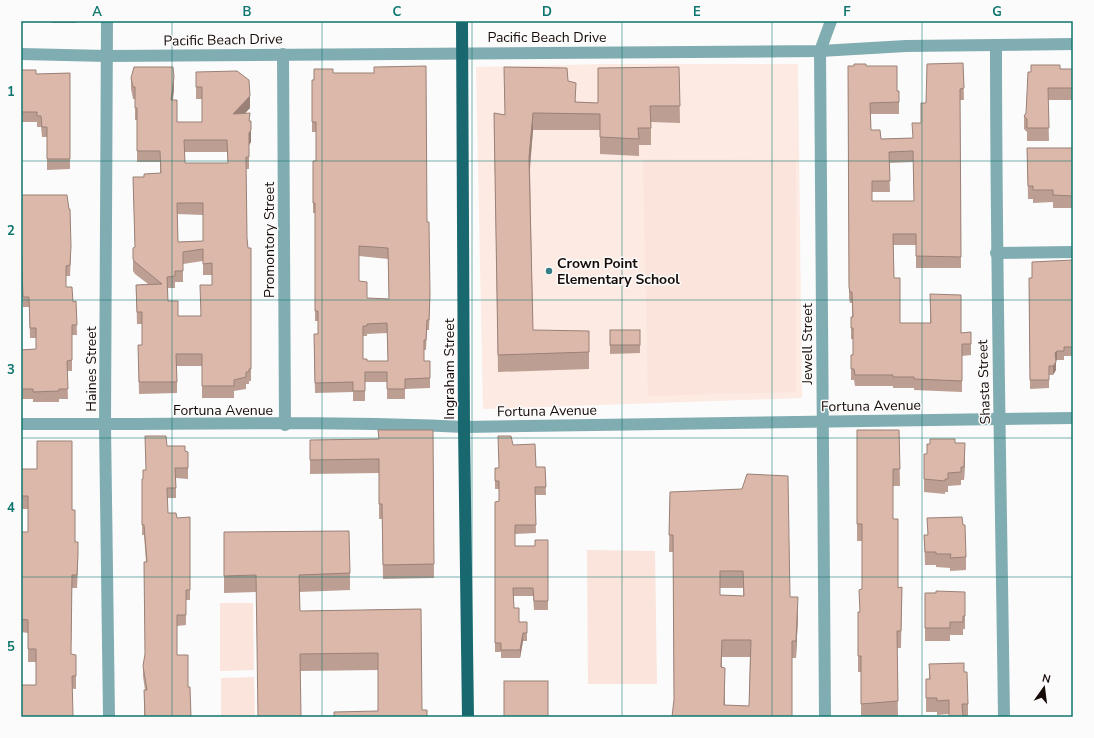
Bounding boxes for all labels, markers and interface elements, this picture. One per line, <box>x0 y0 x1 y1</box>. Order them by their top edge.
text: A <box>92 3 102 21</box>
text: B <box>243 3 252 21</box>
text: C <box>393 3 402 21</box>
text: D <box>542 3 552 21</box>
text: E <box>693 3 701 21</box>
text: F <box>843 3 851 21</box>
text: G <box>992 3 1002 21</box>
street label: Pacific Beach Drive <box>487 28 607 47</box>
street label: Pacific Beach Drive <box>163 29 283 51</box>
text: 1 <box>7 83 15 101</box>
street label: Promontory Street <box>260 182 279 298</box>
text: 2 <box>7 222 15 240</box>
place label: Crown Point Elementary School <box>557 254 680 289</box>
marker: Crown Point Elementary School <box>544 266 554 276</box>
street label: Jewell Street <box>798 303 817 386</box>
street label: Ingraham Street <box>440 318 459 420</box>
street label: Haines Street <box>82 326 101 412</box>
street label: Shasta Street <box>973 339 995 425</box>
text: 3 <box>7 361 15 379</box>
street label: Fortuna Avenue <box>821 396 921 416</box>
street label: Fortuna Avenue <box>173 401 273 420</box>
street label: Fortuna Avenue <box>497 401 597 421</box>
text: 4 <box>7 499 15 517</box>
text: 5 <box>7 638 15 656</box>
north arrow <box>1024 668 1064 708</box>
text: N <box>1040 671 1052 687</box>

